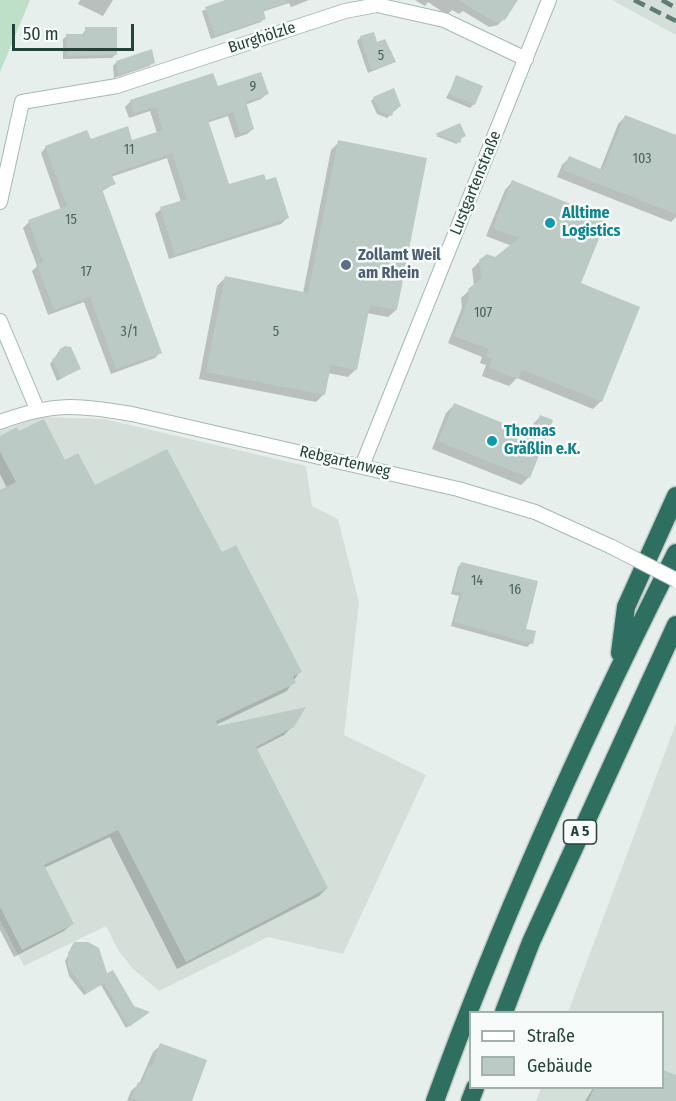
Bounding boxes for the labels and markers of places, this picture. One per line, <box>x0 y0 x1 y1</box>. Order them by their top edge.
place label: Alltime Logistics <box>562 204 621 242</box>
marker: Alltime Logistics <box>543 216 557 230</box>
place label: Zollamt Weil am Rhein <box>358 246 441 284</box>
marker: Zollamt Weil am Rhein <box>339 258 353 272</box>
place label: Thomas Gräßlin e.K. <box>504 422 580 460</box>
marker: Thomas Gräßlin e.K. <box>485 434 499 448</box>

